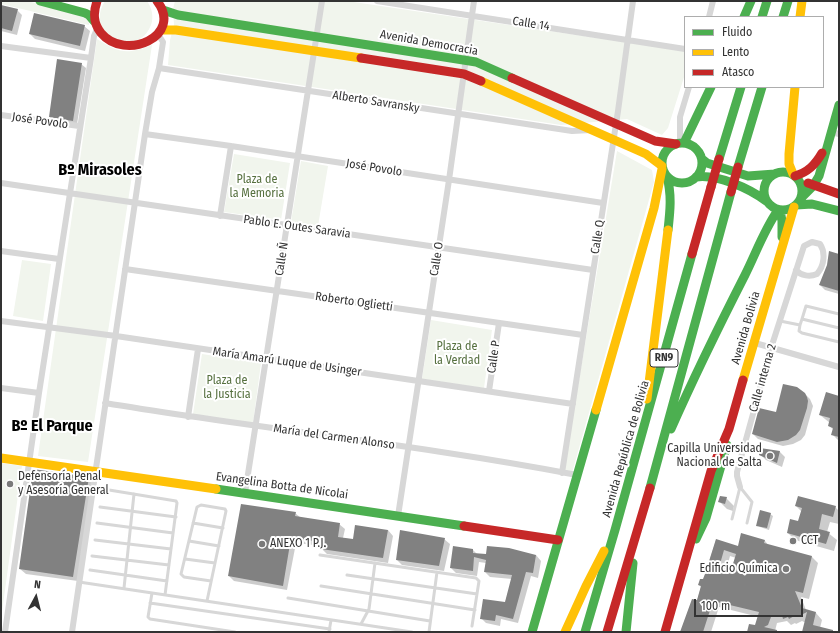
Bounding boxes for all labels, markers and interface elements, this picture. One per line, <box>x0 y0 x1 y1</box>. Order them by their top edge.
street label: Calle 14 <box>511 14 551 34</box>
legend <box>684 16 824 88</box>
text: Fluido <box>722 25 752 39</box>
street label: Avenida Democracia <box>379 27 479 59</box>
text: Lento <box>722 45 749 59</box>
text: Atasco <box>722 65 754 79</box>
street label: Alberto Savransky <box>331 88 421 116</box>
street label: José Povolo <box>11 110 69 132</box>
street label: José Povolo <box>345 156 403 180</box>
district label: Bº Mirasoles <box>58 161 142 181</box>
park label: Plaza de la Memoria <box>230 173 284 201</box>
street label: Pablo E. Outes Saravia <box>242 212 352 242</box>
street label: Calle Q <box>588 219 608 255</box>
street label: Calle Ñ <box>272 241 292 277</box>
street label: Calle O <box>427 241 447 277</box>
street label: Roberto Oglietti <box>314 289 394 315</box>
street label: Avenida Bolivia <box>729 290 763 366</box>
park label: Plaza de la Verdad <box>434 340 480 368</box>
street label: Calle P <box>485 340 503 374</box>
street label: Calle interna 2 <box>746 342 780 414</box>
street label: María Amarú Luque de Usinger <box>212 344 362 380</box>
road number: RN9 <box>650 349 678 367</box>
park label: Plaza de la Justicia <box>203 374 251 402</box>
street label: Avenida República de Bolivia <box>600 379 652 519</box>
district label: Bº El Parque <box>11 417 93 437</box>
street label: María del Carmen Alonso <box>272 421 396 453</box>
place label: Capilla Universidad Nacional de Salta <box>667 442 762 470</box>
marker: Capilla Universidad Nacional de Salta <box>765 451 775 461</box>
place label: Defensoría Penal y Asesoría General <box>18 470 109 498</box>
street label: Evangelina Botta de Nicolai <box>215 470 349 502</box>
marker: Defensoría Penal y Asesoría General <box>5 479 15 489</box>
place label: CCT <box>801 534 818 548</box>
marker: CCT <box>788 536 798 546</box>
place label: ANEXO 1 P.J. <box>270 537 326 551</box>
marker: ANEXO 1 P.J. <box>257 539 267 549</box>
place label: Edificio Química <box>700 562 778 576</box>
marker: Edificio Química <box>781 564 791 574</box>
north arrow <box>16 577 56 617</box>
text: N <box>33 578 42 591</box>
scale bar <box>696 591 805 617</box>
text: 100 m <box>701 599 730 613</box>

